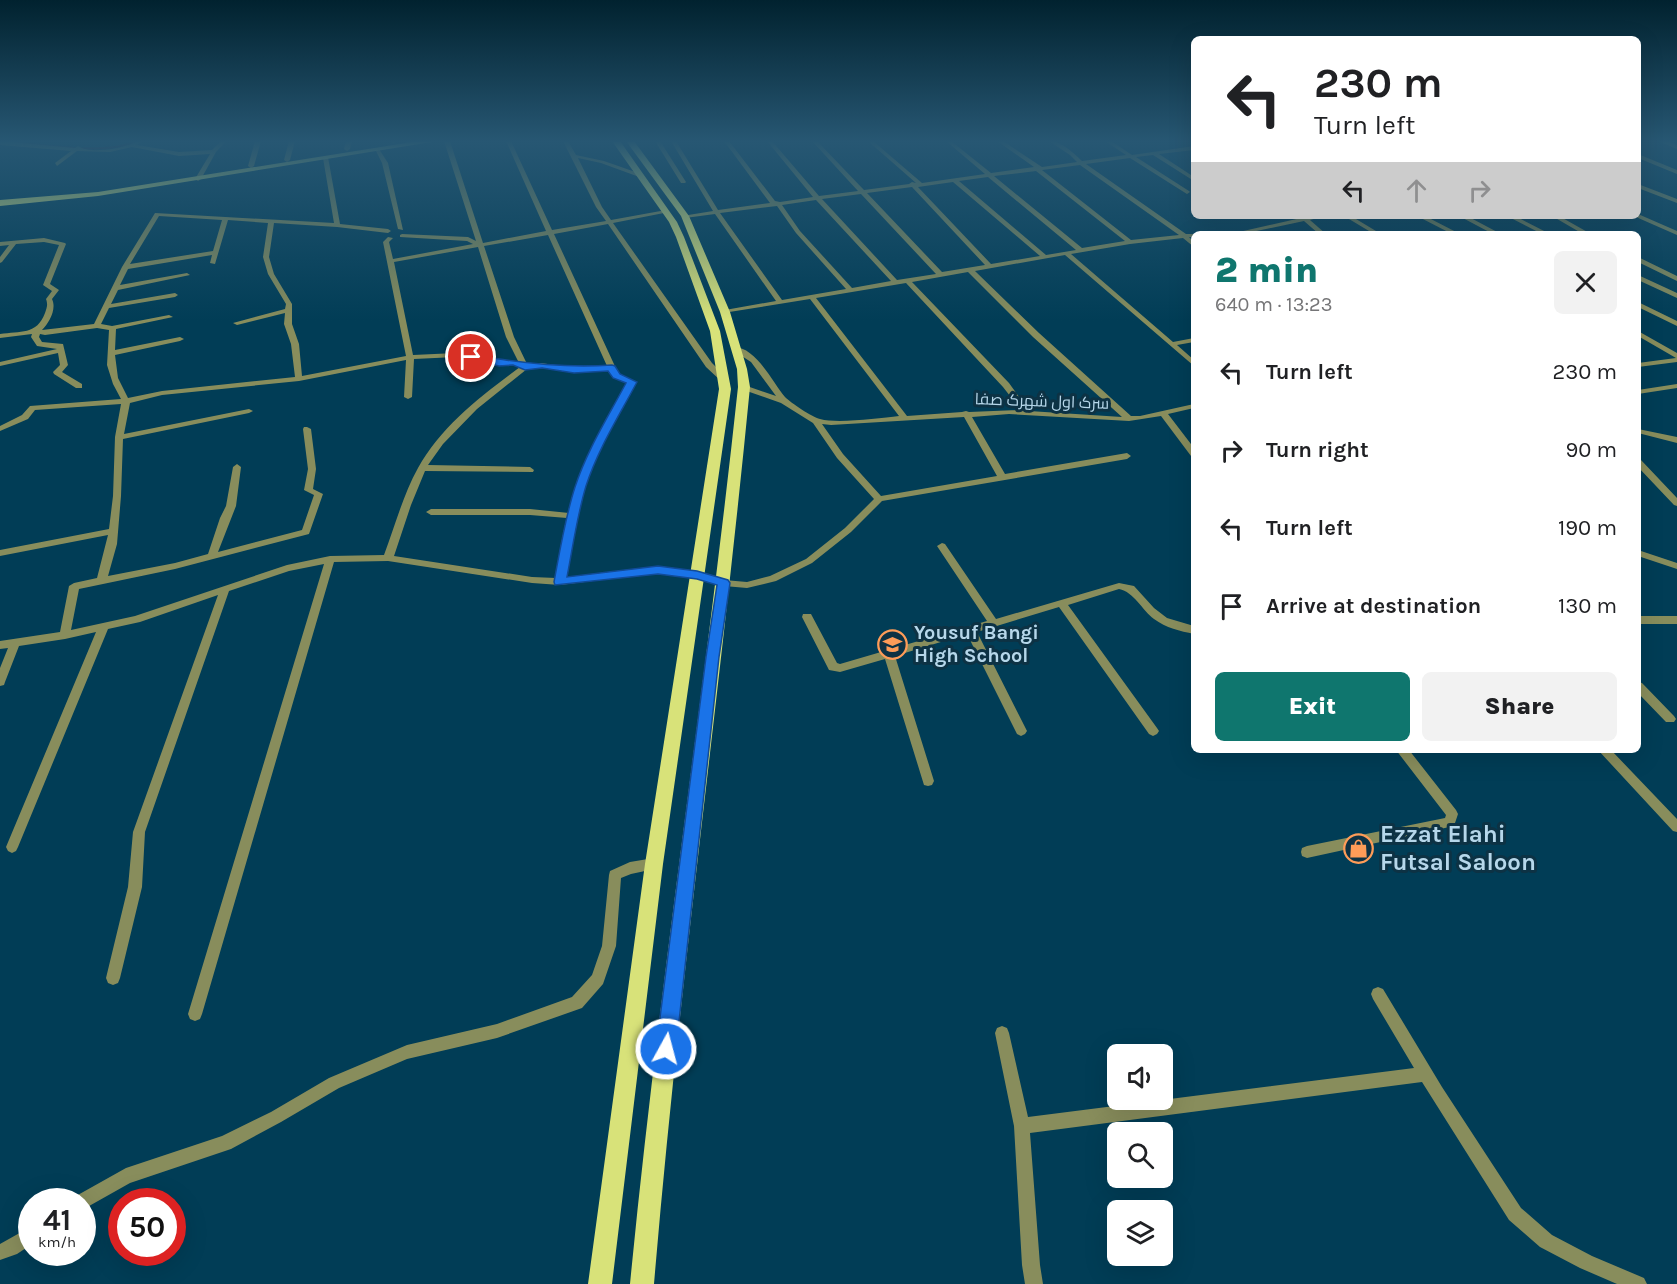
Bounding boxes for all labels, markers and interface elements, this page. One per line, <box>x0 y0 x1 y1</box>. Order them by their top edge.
text: 230 m <box>1314 58 1443 108</box>
icon: left <box>1215 60 1293 138</box>
text: Turn left <box>1314 109 1415 141</box>
icon: left <box>1337 174 1370 207</box>
icon: ahead <box>1400 174 1433 207</box>
icon: right <box>1463 174 1496 207</box>
text: 2 min <box>1215 249 1318 291</box>
button: close <box>1554 251 1617 314</box>
text: 640 m · 13:23 <box>1215 293 1332 316</box>
pin <box>445 331 496 382</box>
icon: arrive <box>454 340 487 373</box>
icon: left <box>1215 356 1248 389</box>
text: Turn left <box>1266 359 1353 385</box>
text: 230 m <box>1552 359 1617 385</box>
street label: سرک اول شهرک صفا <box>974 389 1110 414</box>
icon: right <box>1215 434 1248 467</box>
text: Turn right <box>1266 437 1369 463</box>
text: 90 m <box>1565 437 1617 463</box>
icon: left <box>1215 512 1248 545</box>
text: Turn left <box>1266 515 1353 541</box>
text: 190 m <box>1558 515 1617 541</box>
icon: arrive <box>1215 590 1248 623</box>
text: Arrive at destination <box>1266 593 1481 619</box>
text: 130 m <box>1558 593 1617 619</box>
place label: Yousuf Bangi High School <box>914 621 1039 667</box>
school or university icon: Yousuf Bangi High School <box>877 628 909 660</box>
button: Exit <box>1215 672 1410 741</box>
button: Share <box>1422 672 1617 741</box>
place label: Ezzat Elahi Futsal Saloon <box>1380 820 1536 876</box>
shop icon: Ezzat Elahi Futsal Saloon <box>1343 832 1375 864</box>
position arrow <box>634 1017 698 1081</box>
map controls <box>1107 1044 1173 1266</box>
button: sound <box>1107 1044 1173 1110</box>
button: search <box>1107 1122 1173 1188</box>
speed limit sign: 50 <box>108 1188 186 1266</box>
button: layers <box>1107 1200 1173 1266</box>
text: 41 <box>43 1202 71 1238</box>
text: km/h <box>38 1233 76 1251</box>

